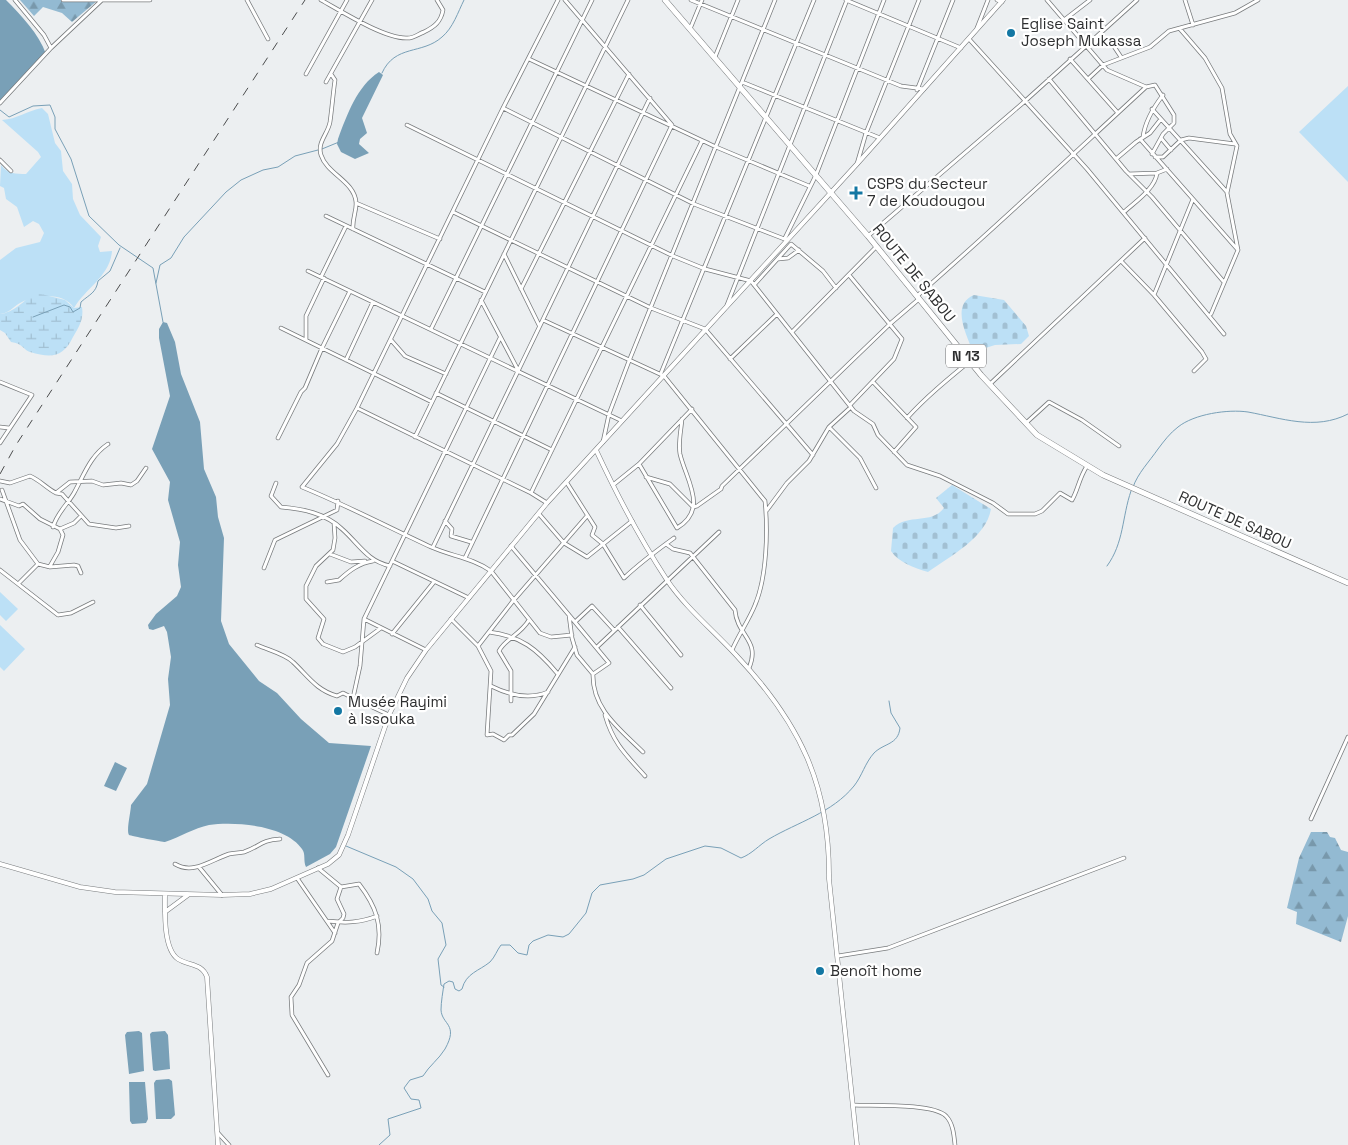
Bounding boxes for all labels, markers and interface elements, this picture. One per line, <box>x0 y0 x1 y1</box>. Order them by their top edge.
place label: Eglise Saint Joseph Mukassa <box>1021 14 1142 50</box>
marker: Eglise Saint Joseph Mukassa <box>1005 27 1017 39</box>
place label: CSPS du Secteur 7 de Koudougou <box>867 174 988 210</box>
marker: CSPS du Secteur 7 de Koudougou <box>849 186 863 200</box>
street label: ROUTE DE SABOU <box>869 220 960 326</box>
road number: N 13 <box>946 344 986 368</box>
street label: ROUTE DE SABOU <box>1176 486 1295 553</box>
place label: Musée Rayimi à Issouka <box>348 692 447 728</box>
marker: Musée Rayimi à Issouka <box>332 705 344 717</box>
place label: Benoît home <box>830 961 922 980</box>
marker: Benoît home <box>814 965 826 977</box>

